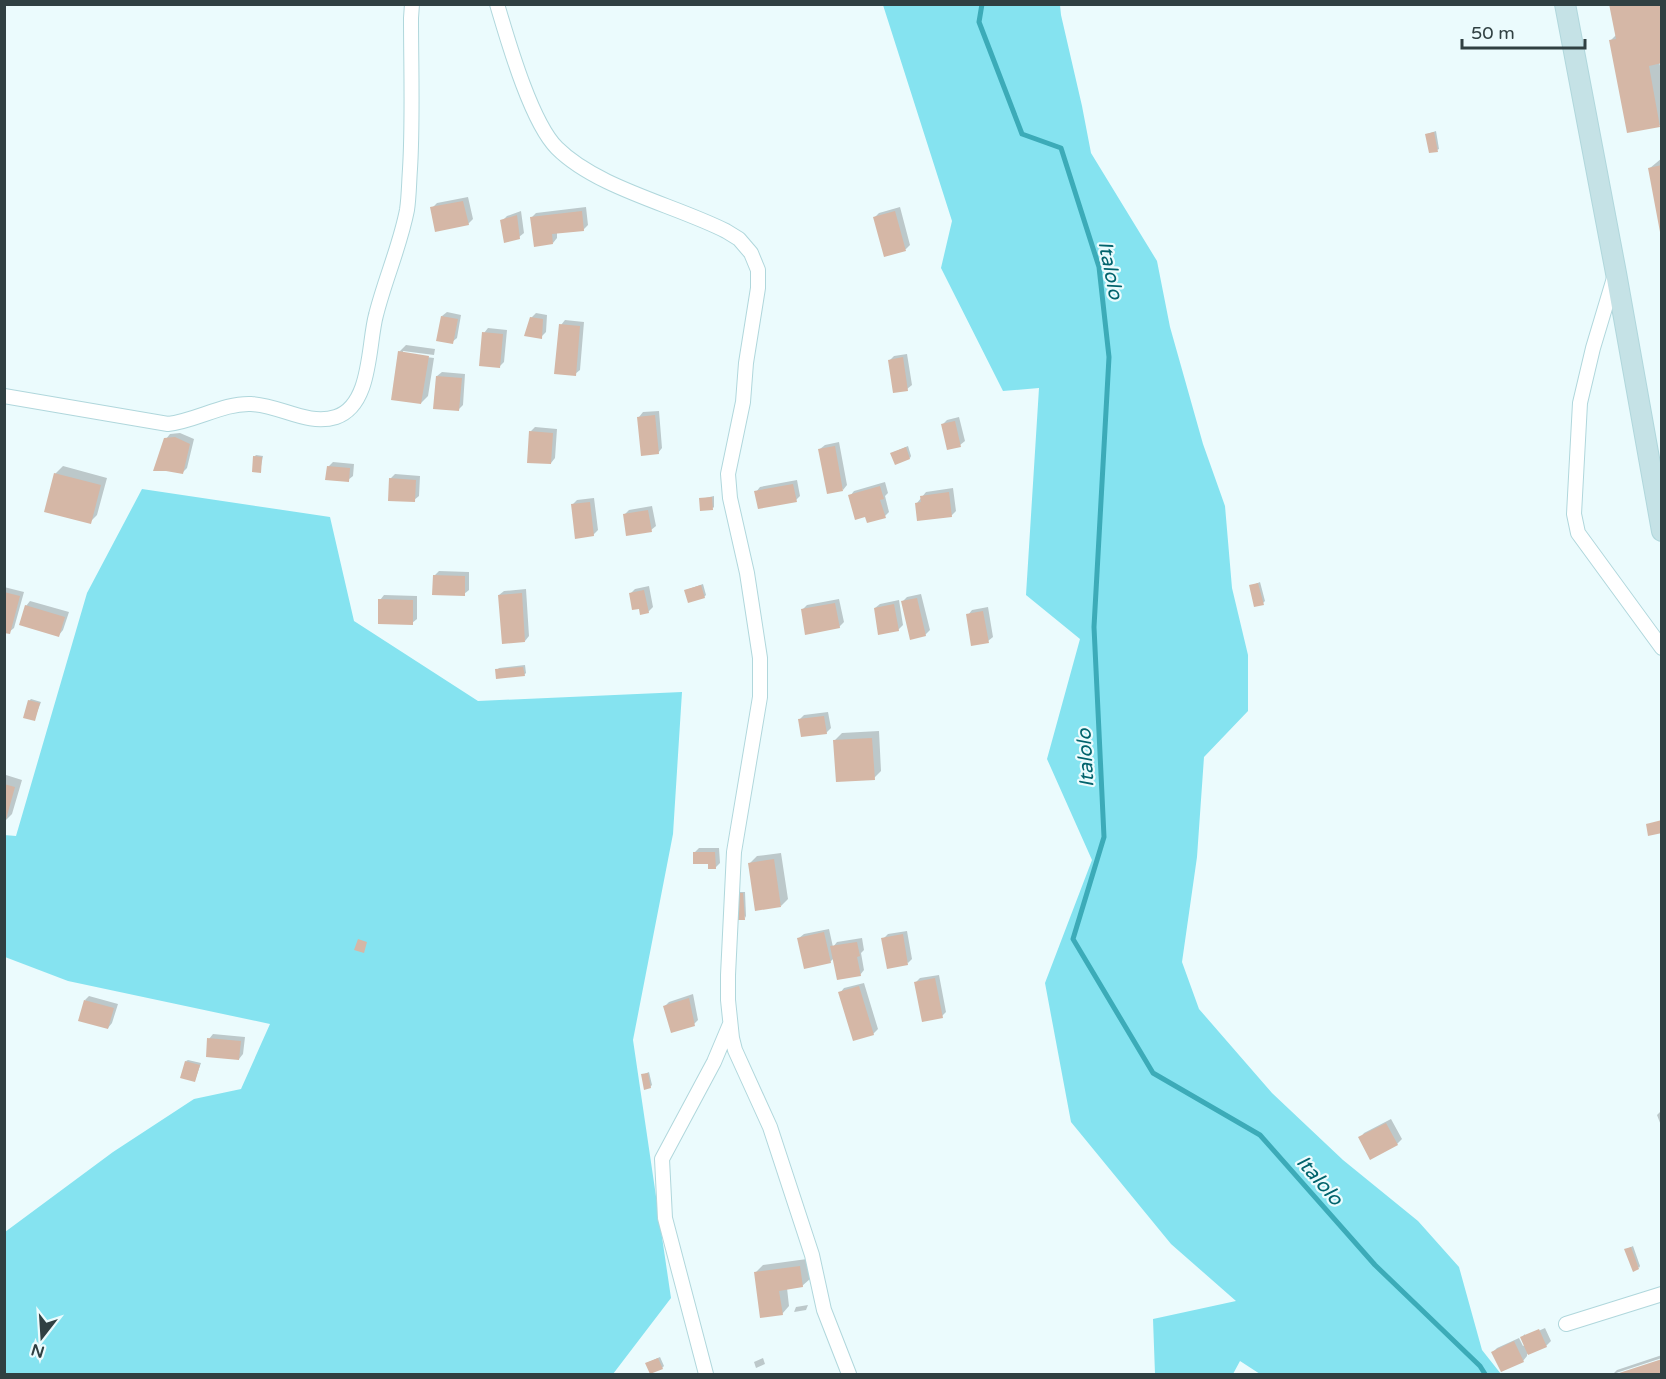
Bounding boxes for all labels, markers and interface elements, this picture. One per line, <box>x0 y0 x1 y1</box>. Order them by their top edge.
scale bar <box>1462 12 1585 50</box>
text: 50 m <box>1471 22 1515 44</box>
water label: Italolo <box>1093 239 1128 302</box>
water label: Italolo <box>1072 727 1100 788</box>
water label: Italolo <box>1291 1151 1348 1211</box>
north arrow <box>12 1307 72 1367</box>
text: N <box>29 1339 47 1362</box>

